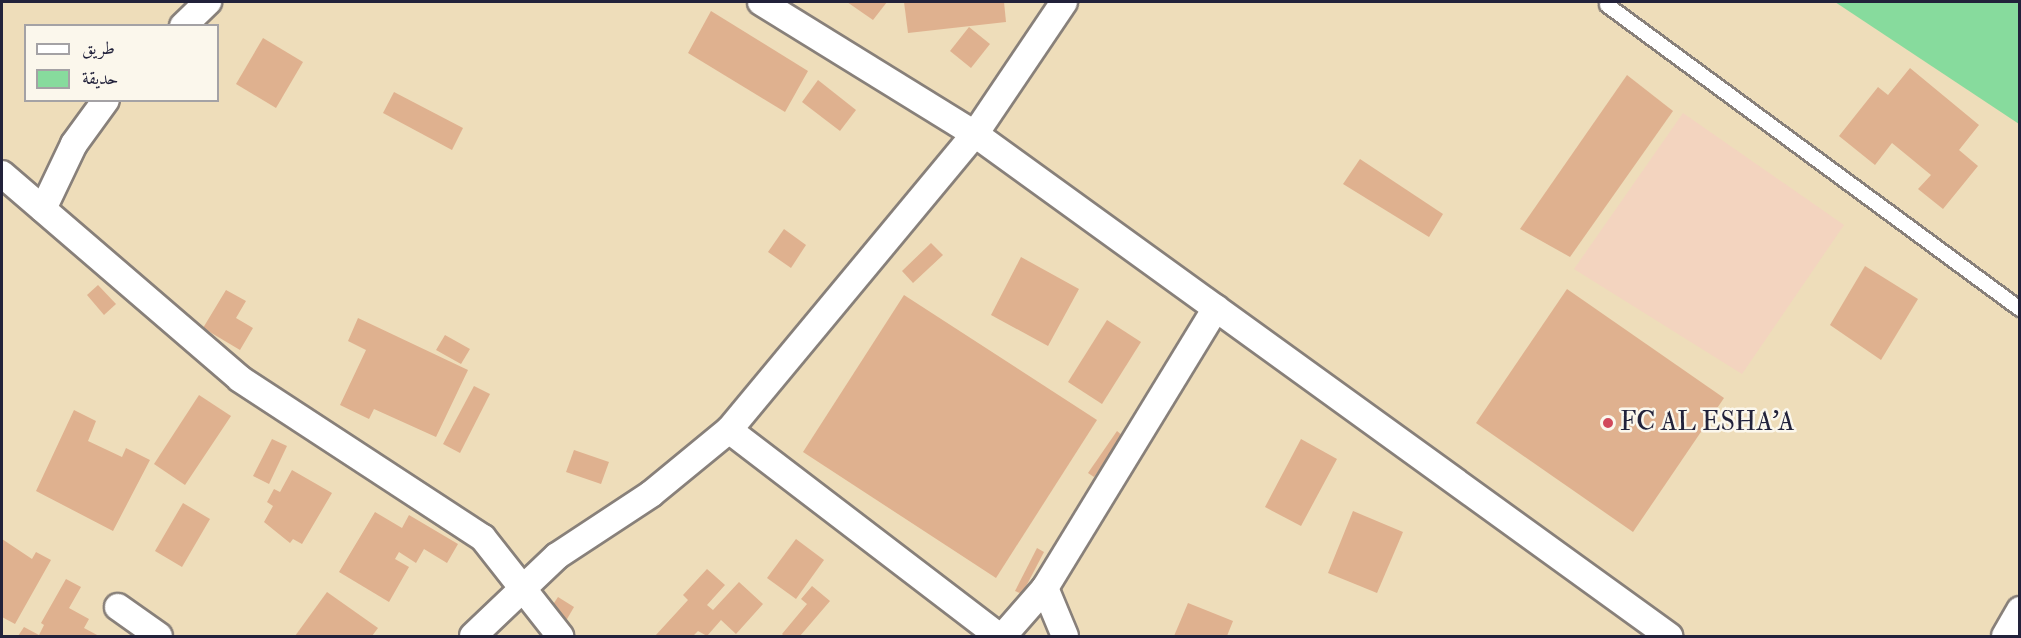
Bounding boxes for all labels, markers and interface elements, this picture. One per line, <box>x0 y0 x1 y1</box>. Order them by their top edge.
legend <box>24 24 219 102</box>
text: طريق <box>82 37 115 60</box>
text: حديقة <box>82 67 118 90</box>
place label: FC AL ESHA’A <box>1620 407 1794 439</box>
marker: FC AL ESHA’A <box>1601 416 1615 430</box>

